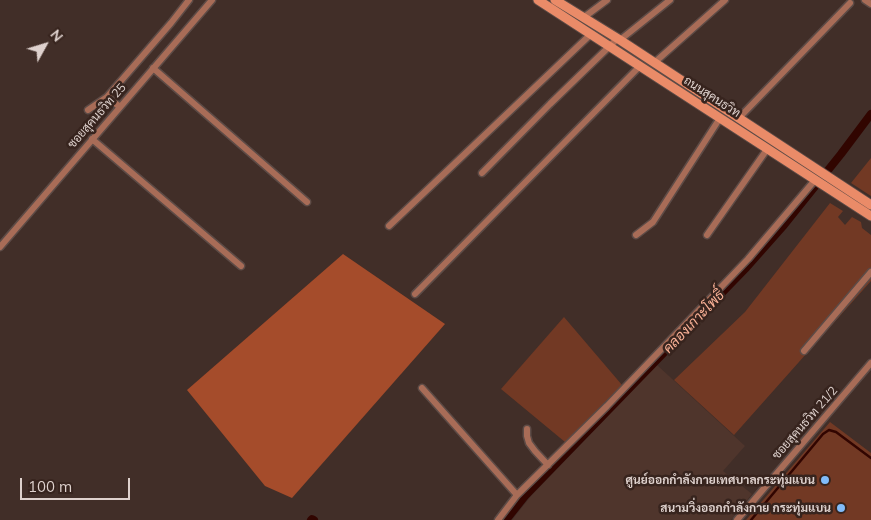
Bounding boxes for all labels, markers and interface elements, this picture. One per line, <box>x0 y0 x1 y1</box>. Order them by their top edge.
north arrow <box>20 20 70 70</box>
text: N <box>46 26 67 45</box>
street label: ถนนสุคนธวิท <box>681 73 743 121</box>
street label: ซอยสุคนธวิท 25 <box>65 81 129 151</box>
water label: คลองเกาะโพธิ์ <box>660 287 728 357</box>
street label: ซอยสุคนธวิท 21/2 <box>769 384 841 462</box>
scale bar <box>22 468 132 500</box>
place label: ศูนย์ออกกำลังกายเทศบาลกระทุ่มแบน <box>625 473 815 487</box>
marker: ศูนย์ออกกำลังกายเทศบาลกระทุ่มแบน <box>819 474 831 486</box>
text: 100 m <box>28 477 72 496</box>
place label: สนามวิ่งออกกำลังกาย กระทุ่มแบน <box>660 501 831 515</box>
marker: สนามวิ่งออกกำลังกาย กระทุ่มแบน <box>835 502 847 514</box>

